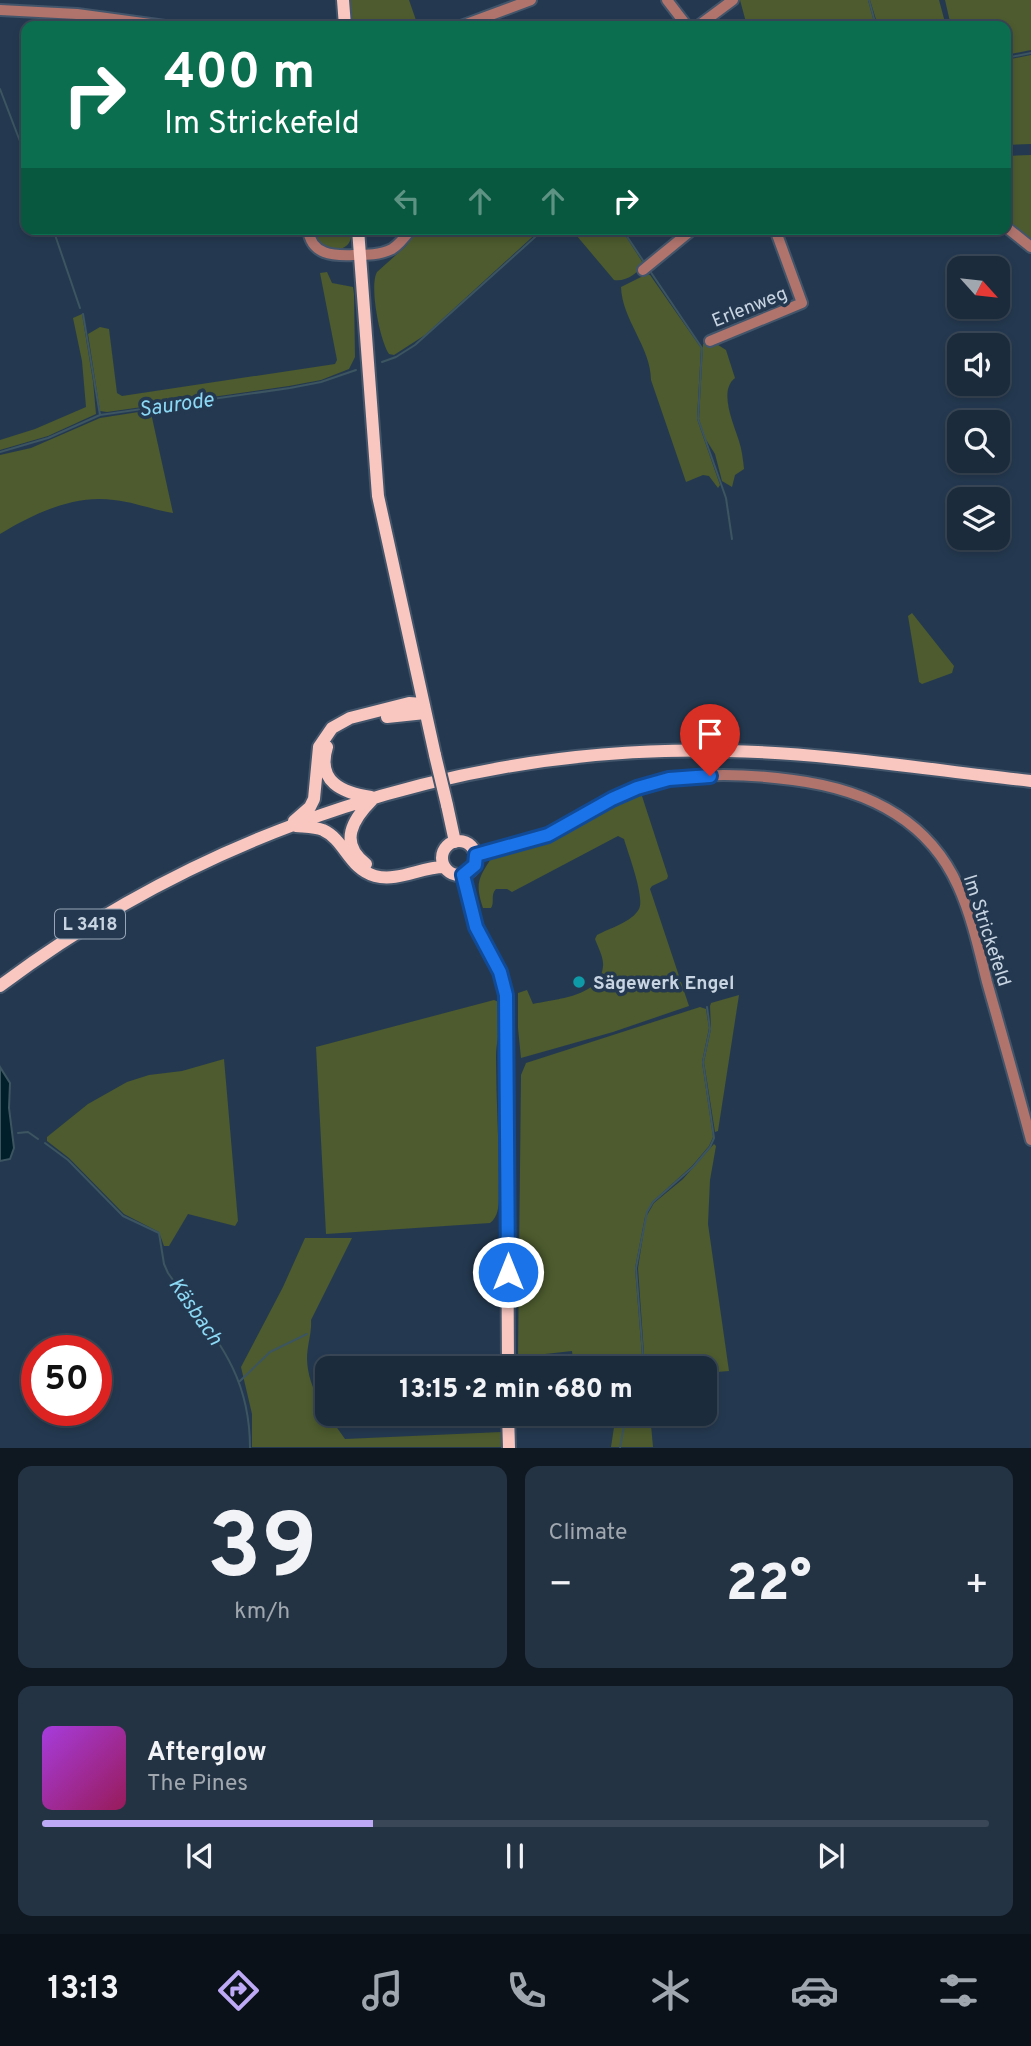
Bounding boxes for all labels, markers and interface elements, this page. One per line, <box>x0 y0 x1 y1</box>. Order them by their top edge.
text: 400 m <box>164 44 315 106</box>
icon: right <box>49 49 140 140</box>
text: Im Strickefeld <box>164 105 360 145</box>
icon: left <box>388 182 426 220</box>
icon: ahead <box>461 182 499 220</box>
icon: ahead <box>534 182 572 220</box>
icon: right <box>607 182 645 220</box>
north arrow <box>947 256 1010 318</box>
map controls <box>947 256 1010 550</box>
street label: Erlenweg <box>709 282 791 334</box>
button: sound <box>947 333 1010 396</box>
water label: Saurode <box>137 387 217 424</box>
button: search <box>947 410 1010 473</box>
button: layers <box>947 487 1010 550</box>
pin <box>680 704 740 776</box>
icon: arrive <box>691 715 729 753</box>
street label: Im Strickefeld <box>957 872 1015 990</box>
road number: L 3418 <box>55 909 125 939</box>
place label: Sägewerk Engel <box>593 972 734 996</box>
marker: Sägewerk Engel <box>571 974 587 990</box>
position arrow <box>471 1235 545 1309</box>
water label: Käsbach <box>162 1273 228 1352</box>
speed limit sign: 50 <box>21 1335 112 1426</box>
text: 13:15 · 2 min · 680 m <box>399 1374 633 1407</box>
text: 39 <box>207 1495 317 1610</box>
text: Climate <box>549 1519 627 1548</box>
text: 22° <box>726 1553 811 1619</box>
text: − <box>549 1562 573 1611</box>
text: + <box>964 1562 989 1611</box>
text: km/h <box>234 1598 290 1627</box>
text: Afterglow <box>147 1737 267 1770</box>
text: The Pines <box>147 1770 248 1799</box>
icon: previous <box>181 1837 219 1875</box>
icon: pause <box>496 1837 534 1875</box>
icon: next <box>812 1837 850 1875</box>
icon: directions <box>214 1966 263 2015</box>
icon: music <box>358 1966 407 2015</box>
icon: phone <box>502 1966 551 2015</box>
icon: climate <box>646 1966 695 2015</box>
icon: car <box>790 1966 839 2015</box>
icon: filters <box>934 1966 983 2015</box>
text: 13:13 <box>48 1970 119 2010</box>

